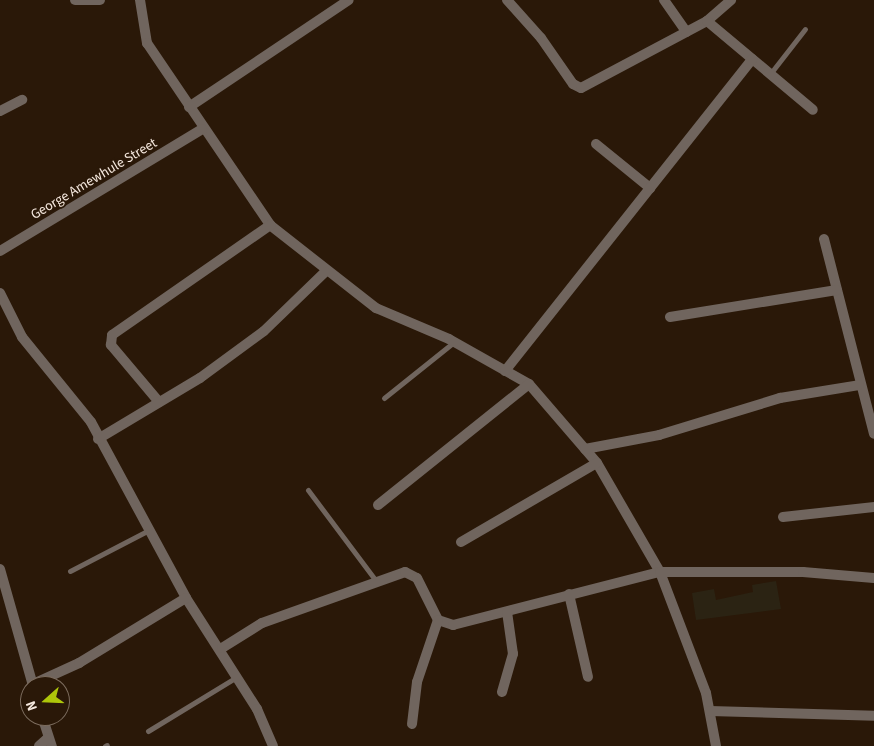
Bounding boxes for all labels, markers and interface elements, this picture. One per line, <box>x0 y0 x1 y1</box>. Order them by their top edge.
street label: George Amewhule Street <box>28 135 160 223</box>
north arrow <box>20 676 70 726</box>
text: N <box>21 698 43 714</box>

